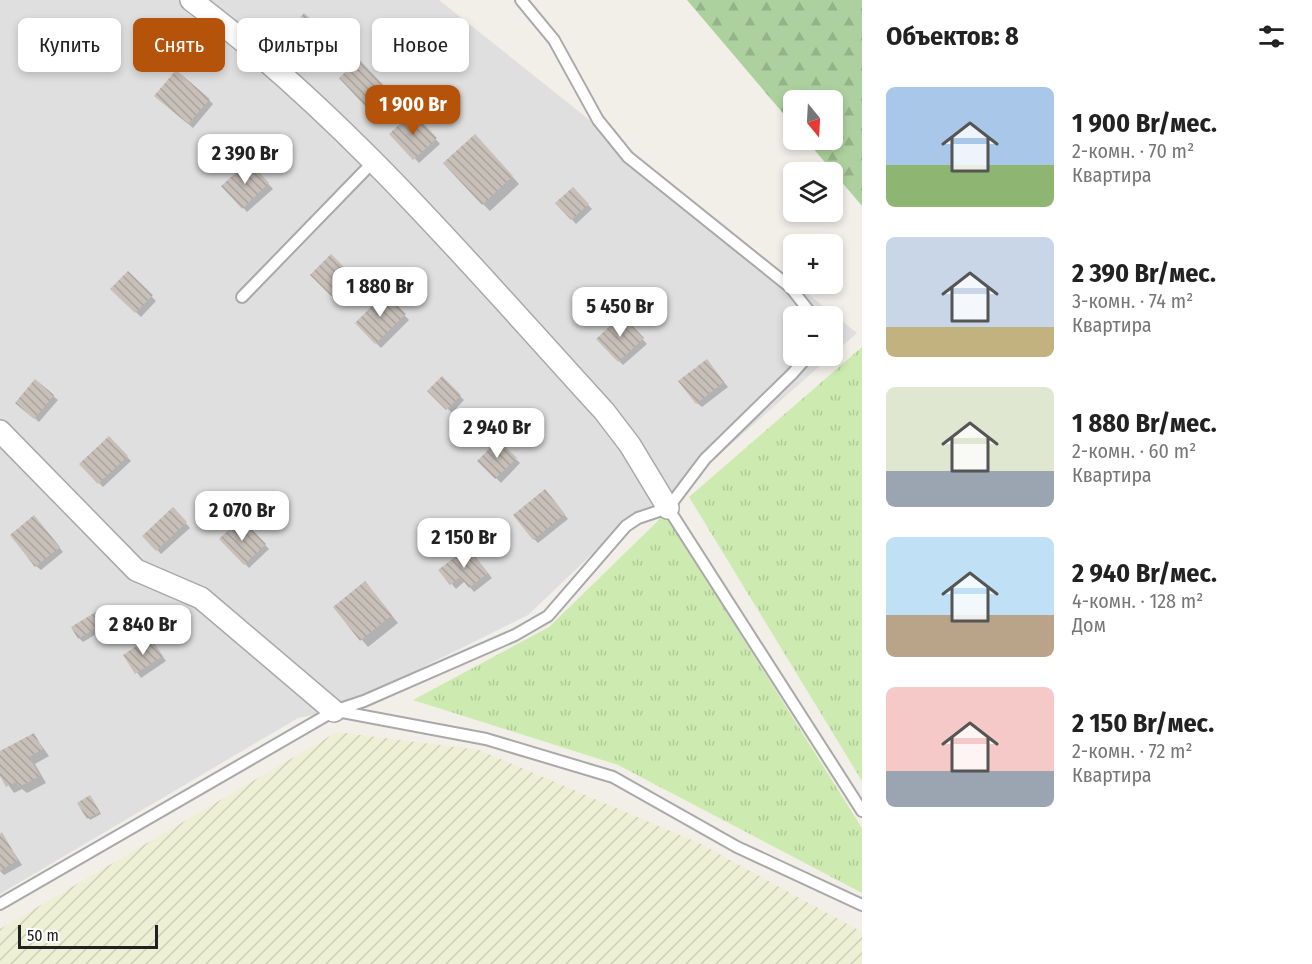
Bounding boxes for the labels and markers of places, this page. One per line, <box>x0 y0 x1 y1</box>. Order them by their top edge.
pin: 1 900 Br <box>351 85 475 136</box>
pin: 2 390 Br <box>183 134 307 185</box>
pin: 1 880 Br <box>318 267 442 318</box>
pin: 5 450 Br <box>558 287 682 338</box>
pin: 2 940 Br <box>435 408 559 459</box>
pin: 2 070 Br <box>180 491 304 542</box>
pin: 2 150 Br <box>402 518 526 569</box>
pin: 2 840 Br <box>81 605 205 656</box>

